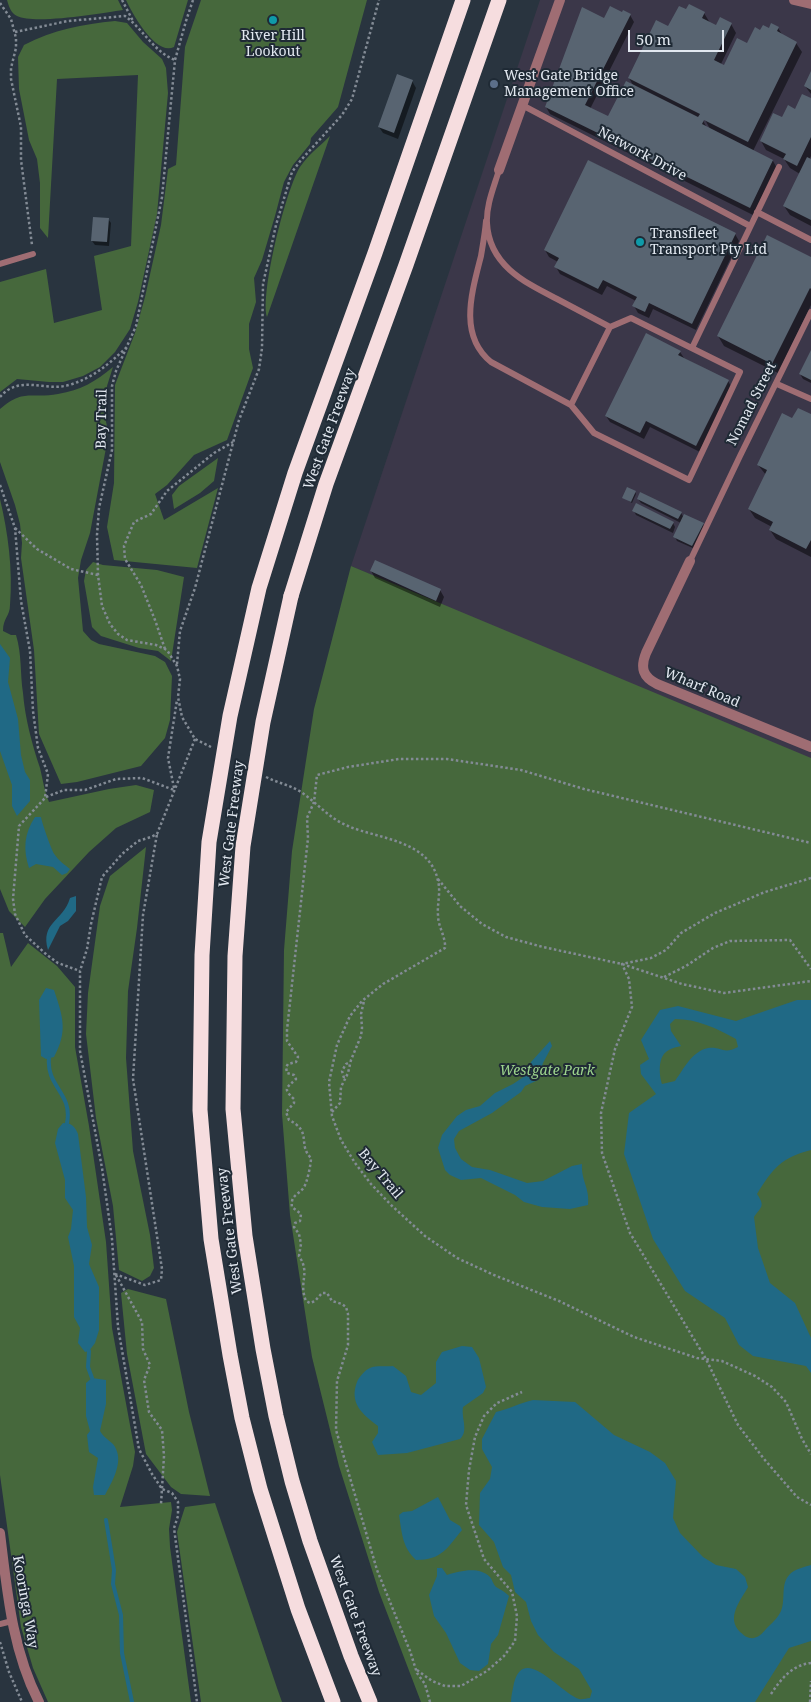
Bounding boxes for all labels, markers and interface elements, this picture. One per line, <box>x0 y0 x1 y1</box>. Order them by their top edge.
marker: River Hill Lookout <box>267 14 279 26</box>
scale bar <box>631 20 727 52</box>
place label: River Hill Lookout <box>241 28 305 60</box>
text: 50 m <box>636 29 671 49</box>
place label: West Gate Bridge Management Office <box>504 68 634 100</box>
marker: West Gate Bridge Management Office <box>488 78 500 90</box>
street label: Network Drive <box>595 123 689 185</box>
place label: Transfleet Transport Pty Ltd <box>650 226 767 258</box>
marker: Transfleet Transport Pty Ltd <box>634 236 646 248</box>
street label: Nomad Street <box>724 360 780 448</box>
street label: West Gate Freeway <box>300 366 360 492</box>
street label: Bay Trail <box>93 389 111 449</box>
street label: Wharf Road <box>662 665 742 711</box>
street label: West Gate Freeway <box>216 760 248 888</box>
park label: Westgate Park <box>499 1063 595 1079</box>
street label: Bay Trail <box>354 1146 406 1202</box>
street label: West Gate Freeway <box>214 1167 246 1295</box>
street label: West Gate Freeway <box>325 1553 385 1679</box>
street label: Kooringa Way <box>9 1554 41 1650</box>

